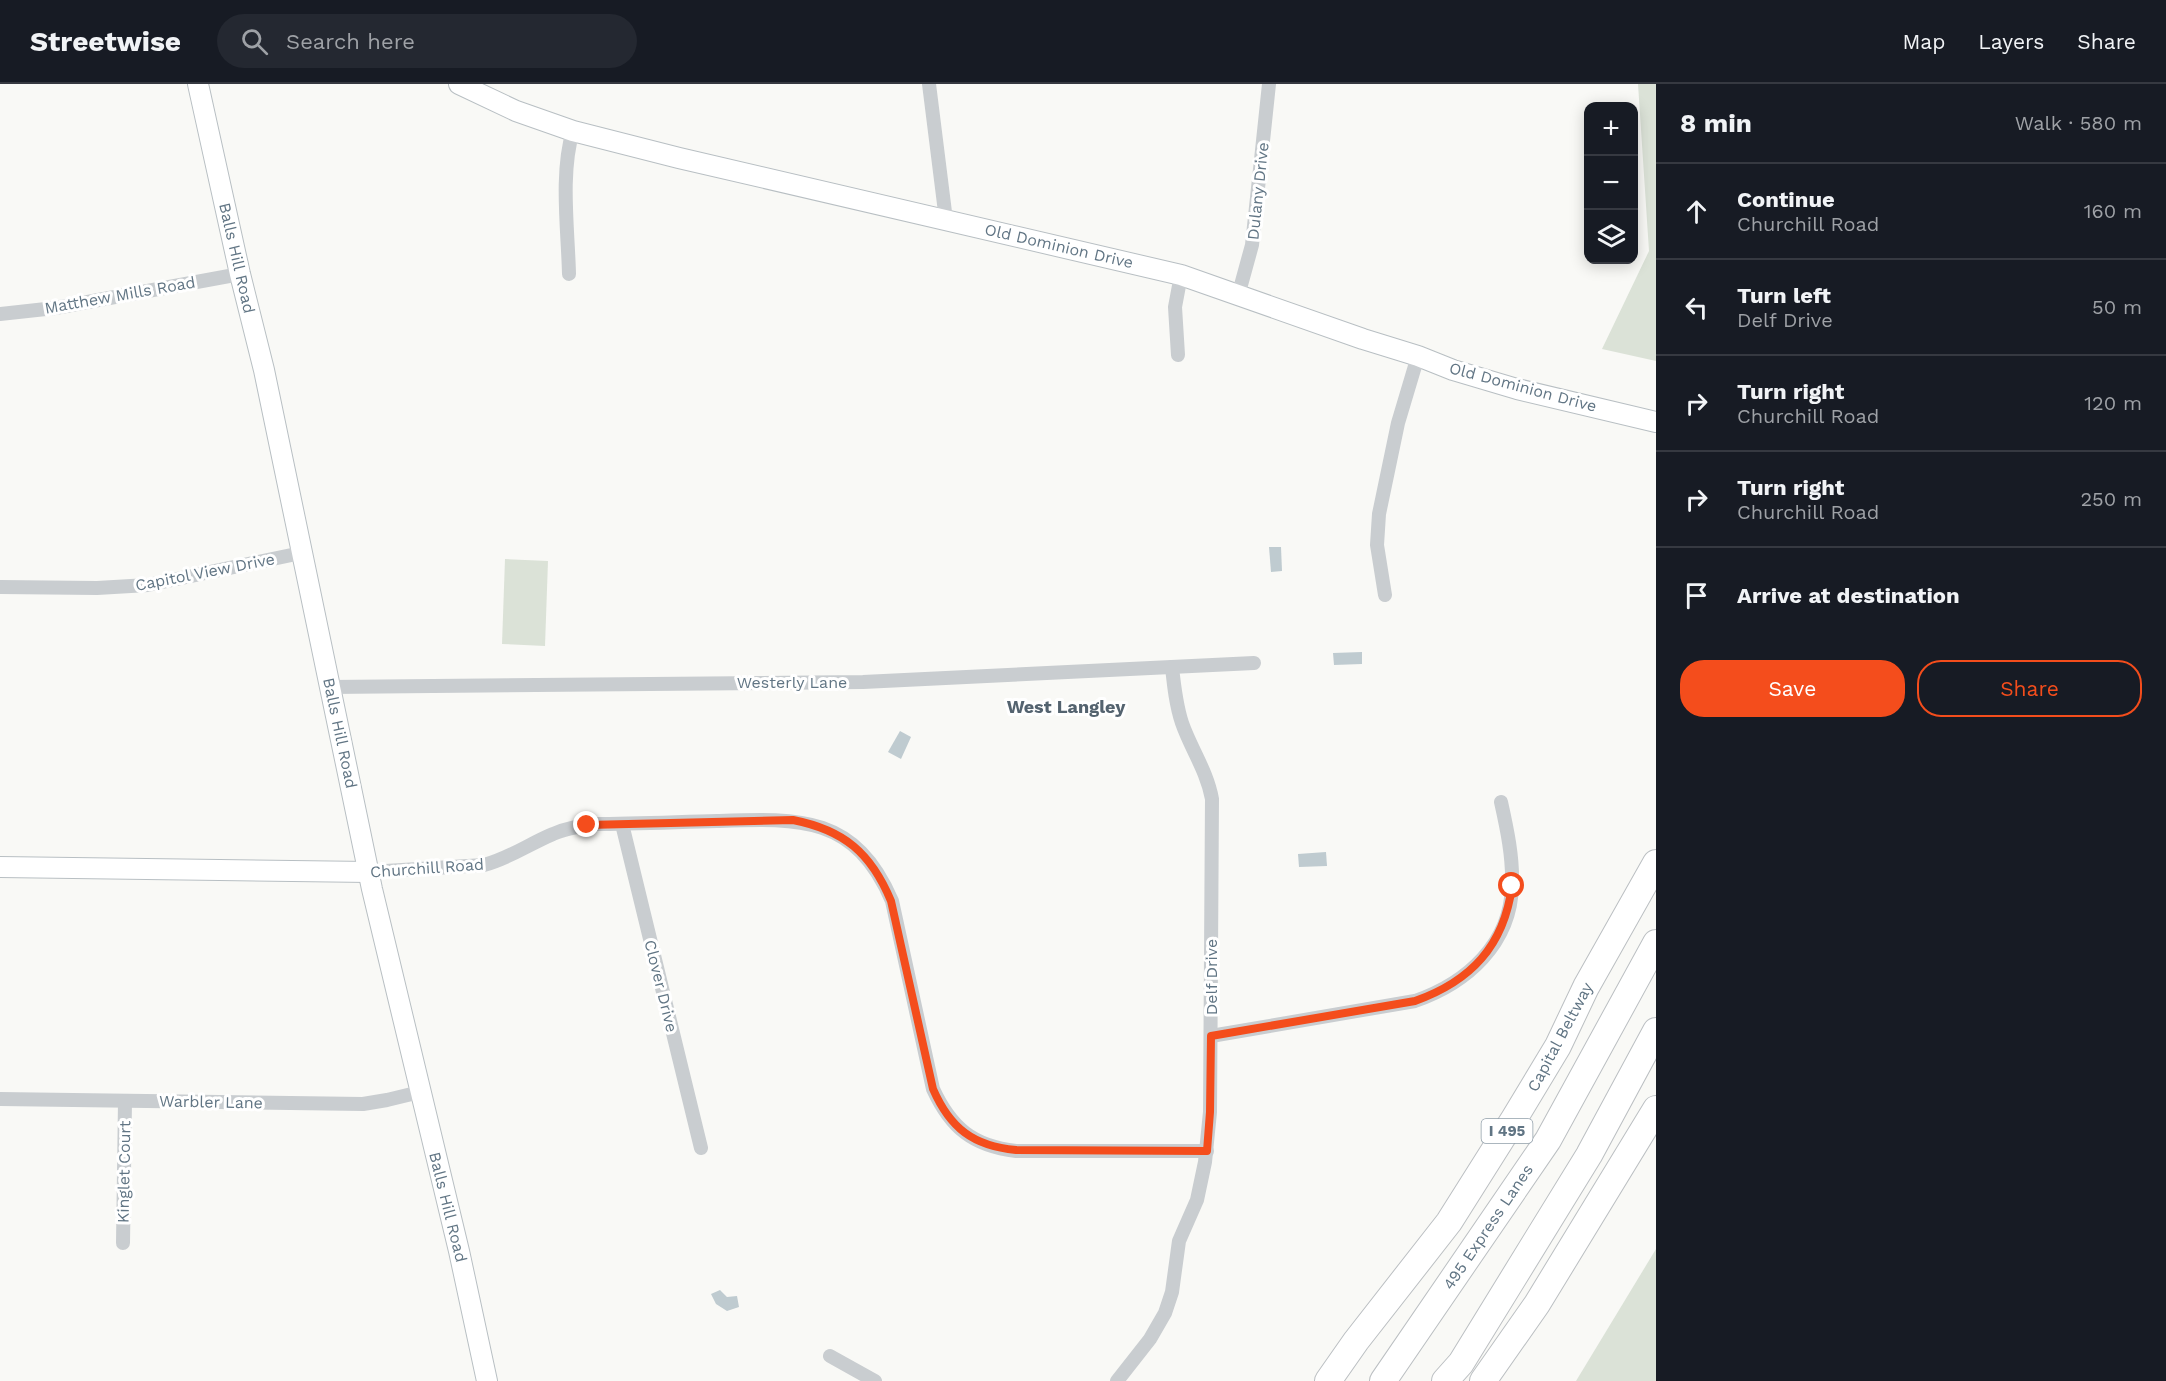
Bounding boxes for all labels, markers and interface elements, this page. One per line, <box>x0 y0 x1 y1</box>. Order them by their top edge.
search box <box>217 14 637 68</box>
text: Streetwise <box>30 25 181 58</box>
icon: search <box>238 25 271 58</box>
text: Search here <box>286 29 415 54</box>
text: Map <box>1902 29 1945 54</box>
text: Layers <box>1978 29 2044 54</box>
text: Share <box>2077 29 2136 54</box>
map controls <box>1584 102 1638 264</box>
button: + <box>1584 102 1638 156</box>
text: 8 min <box>1680 108 1752 138</box>
text: Walk · 580 m <box>2015 111 2142 135</box>
street label: Dulany Drive <box>1243 141 1273 241</box>
button: − <box>1584 156 1638 210</box>
text: Continue <box>1737 187 1835 212</box>
icon: ahead <box>1680 195 1713 228</box>
text: 160 m <box>2084 199 2142 223</box>
street label: Balls Hill Road <box>215 201 259 315</box>
button: layers <box>1584 210 1638 264</box>
text: Churchill Road <box>1737 212 1879 236</box>
street label: Old Dominion Drive <box>983 220 1135 272</box>
street label: Matthew Mills Road <box>43 272 197 318</box>
text: Turn left <box>1737 283 1831 308</box>
icon: left <box>1680 291 1713 324</box>
text: 50 m <box>2092 295 2142 319</box>
text: Delf Drive <box>1737 308 1833 332</box>
street label: Old Dominion Drive <box>1447 358 1599 416</box>
text: Turn right <box>1737 379 1844 404</box>
icon: right <box>1680 387 1713 420</box>
text: 120 m <box>2084 391 2142 415</box>
text: Churchill Road <box>1737 404 1879 428</box>
text: Turn right <box>1737 475 1844 500</box>
icon: right <box>1680 483 1713 516</box>
text: 250 m <box>2080 487 2142 511</box>
text: Churchill Road <box>1737 500 1879 524</box>
street label: Capitol View Drive <box>134 549 276 595</box>
icon: arrive <box>1680 579 1713 612</box>
text: Arrive at destination <box>1737 583 1960 608</box>
button: Save <box>1680 660 1905 717</box>
button: Share <box>1917 660 2142 717</box>
street label: Westerly Lane <box>737 673 847 692</box>
street label: Balls Hill Road <box>319 676 361 790</box>
district label: West Langley <box>1007 696 1126 717</box>
route end <box>573 811 599 837</box>
street label: Churchill Road <box>370 855 484 881</box>
route start <box>1498 872 1524 898</box>
street label: Clover Drive <box>640 938 682 1034</box>
street label: Delf Drive <box>1202 939 1221 1015</box>
street label: Capital Beltway <box>1523 979 1597 1095</box>
street label: Warbler Lane <box>159 1092 263 1112</box>
road number: I 495 <box>1482 1119 1532 1143</box>
street label: Kinglet Court <box>114 1120 134 1223</box>
street label: Balls Hill Road <box>425 1150 471 1264</box>
street label: 495 Express Lanes <box>1439 1161 1537 1293</box>

